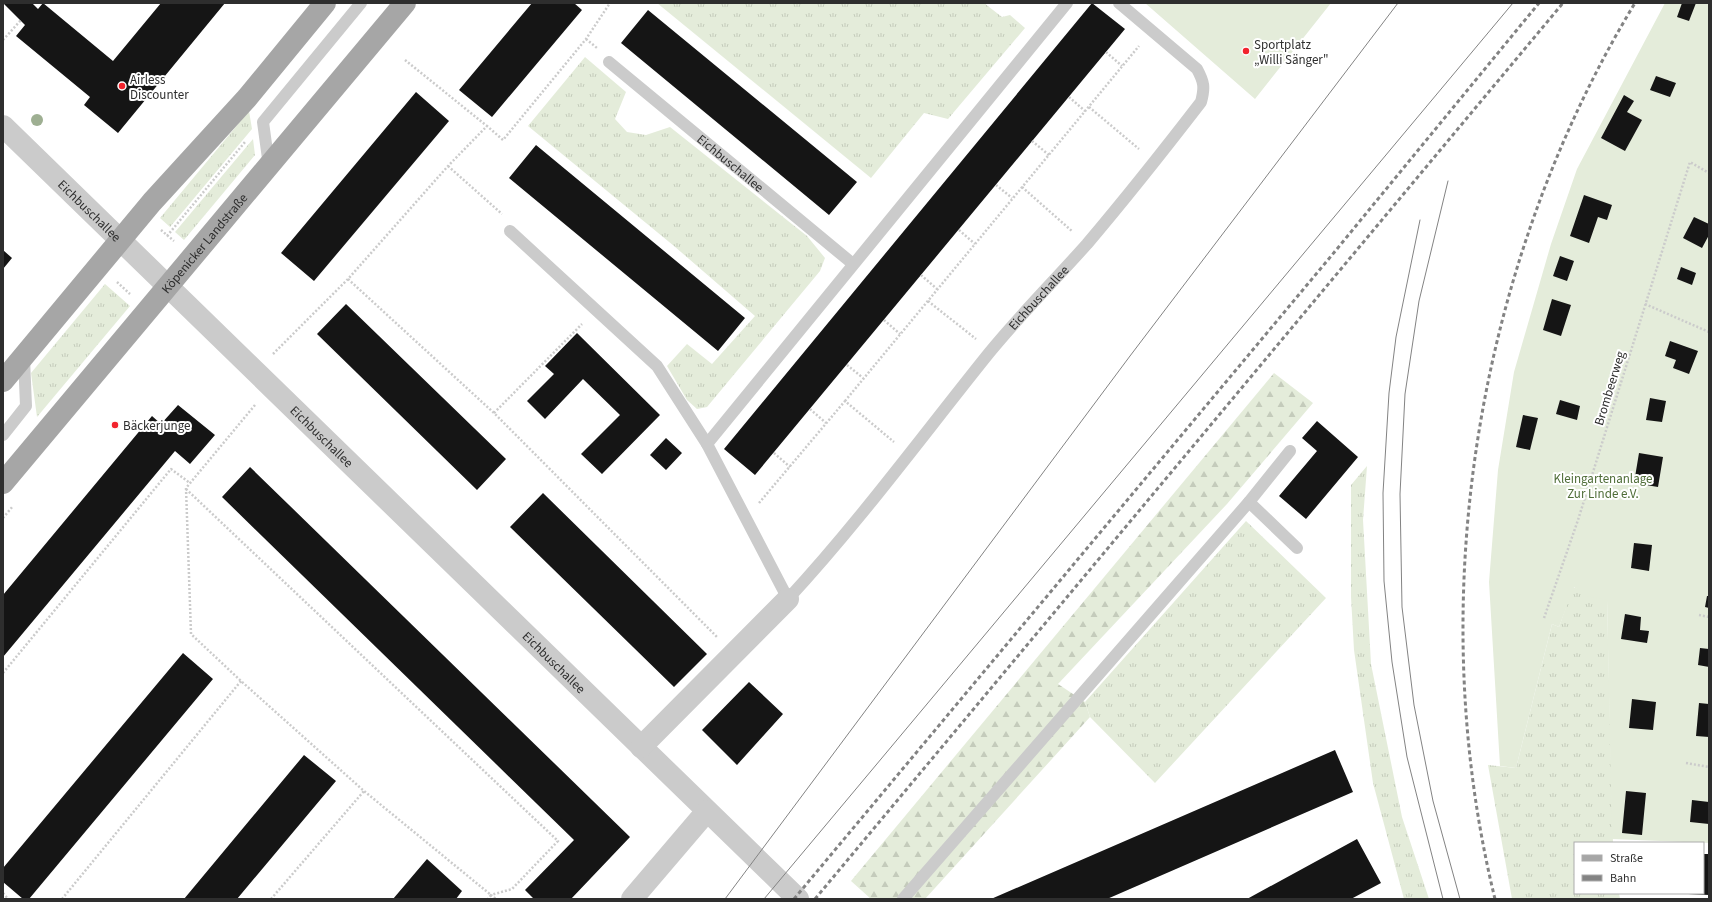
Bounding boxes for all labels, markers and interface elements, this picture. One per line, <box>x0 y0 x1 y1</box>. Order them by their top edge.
place label: Sportplatz „Willi Sänger" <box>1254 36 1328 69</box>
marker: Sportplatz „Willi Sänger" <box>1241 46 1251 56</box>
place label: Airless Discounter <box>130 71 189 104</box>
marker: Airless Discounter <box>117 81 127 91</box>
street label: Eichbuschallee <box>693 130 767 197</box>
street label: Eichbuschallee <box>53 176 125 246</box>
street label: Köpenicker Landstraße <box>157 190 252 298</box>
street label: Eichbuschallee <box>1004 262 1073 334</box>
street label: Brombeerweg <box>1590 348 1630 428</box>
street label: Eichbuschallee <box>286 402 357 472</box>
place label: Bäckerjunge <box>123 417 191 435</box>
marker: Bäckerjunge <box>110 420 120 430</box>
park label: Kleingartenanlage Zur Linde e.V. <box>1553 470 1653 503</box>
street label: Eichbuschallee <box>518 628 589 698</box>
legend <box>1574 842 1704 894</box>
text: Straße <box>1610 850 1643 867</box>
text: Bahn <box>1610 870 1636 887</box>

